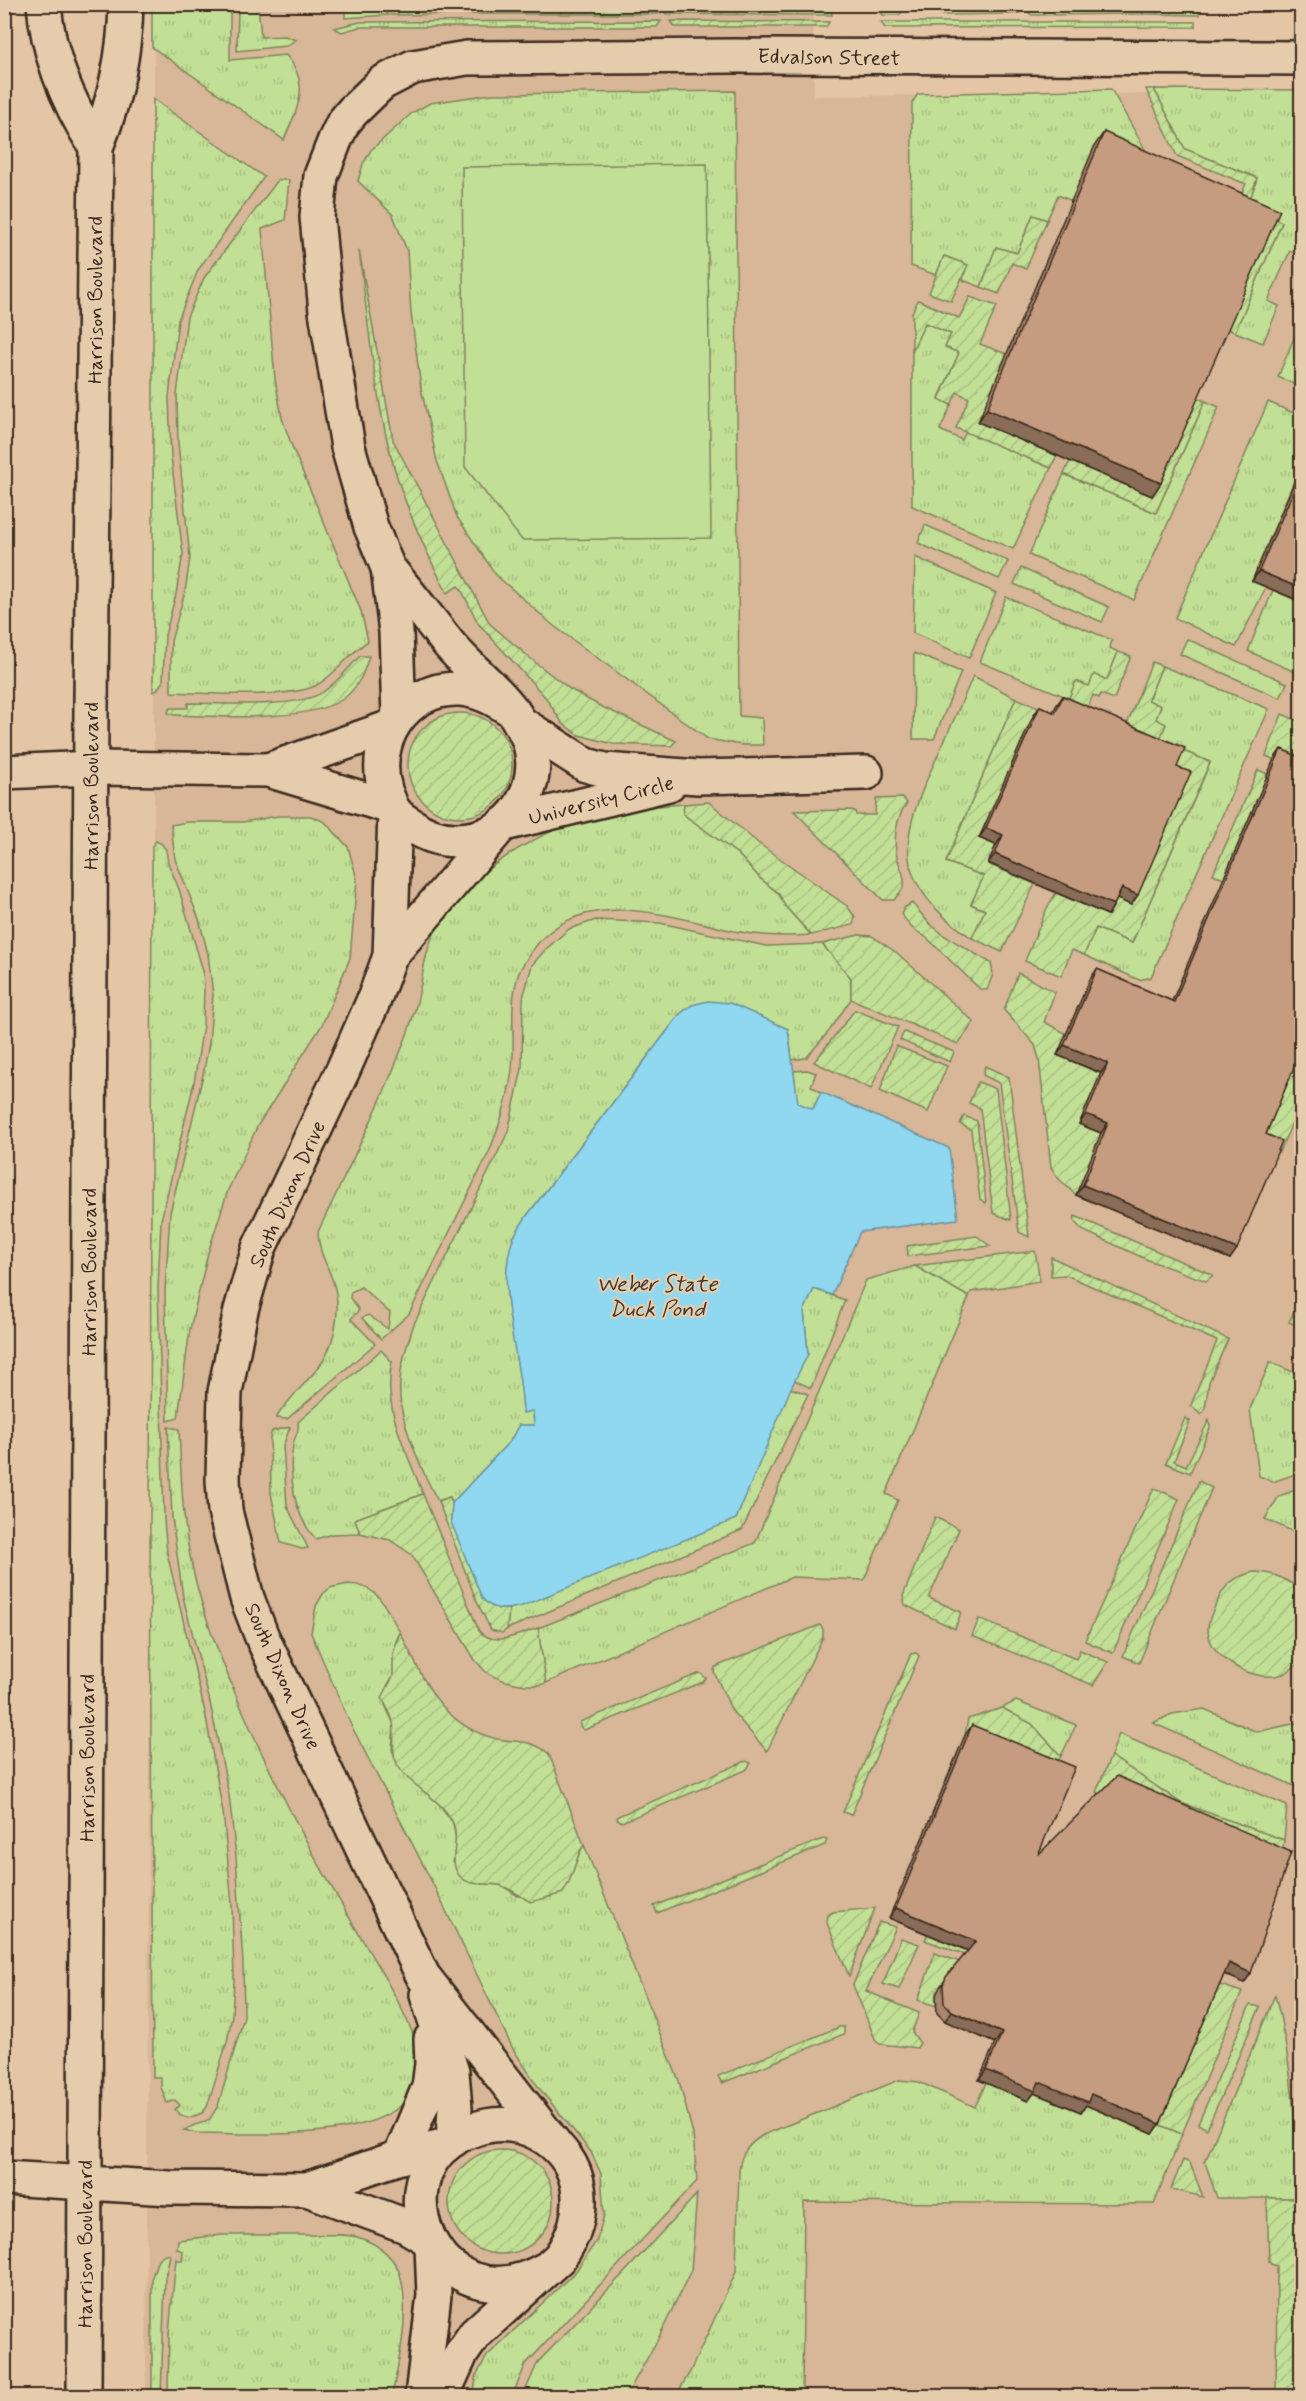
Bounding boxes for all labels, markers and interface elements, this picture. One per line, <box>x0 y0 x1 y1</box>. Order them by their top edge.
street label: Edvalson Street <box>757 43 901 73</box>
street label: Harrison Boulevard <box>82 216 110 384</box>
street label: Harrison Boulevard <box>78 702 106 870</box>
street label: University Circle <box>526 769 677 833</box>
street label: South Dixon Drive <box>243 1117 333 1272</box>
street label: Harrison Boulevard <box>76 1188 104 1356</box>
water label: Weber State Duck Pond <box>597 1271 718 1324</box>
street label: South Dixon Drive <box>237 1599 327 1754</box>
street label: Harrison Boulevard <box>74 1674 102 1842</box>
street label: Harrison Boulevard <box>72 2160 100 2328</box>

